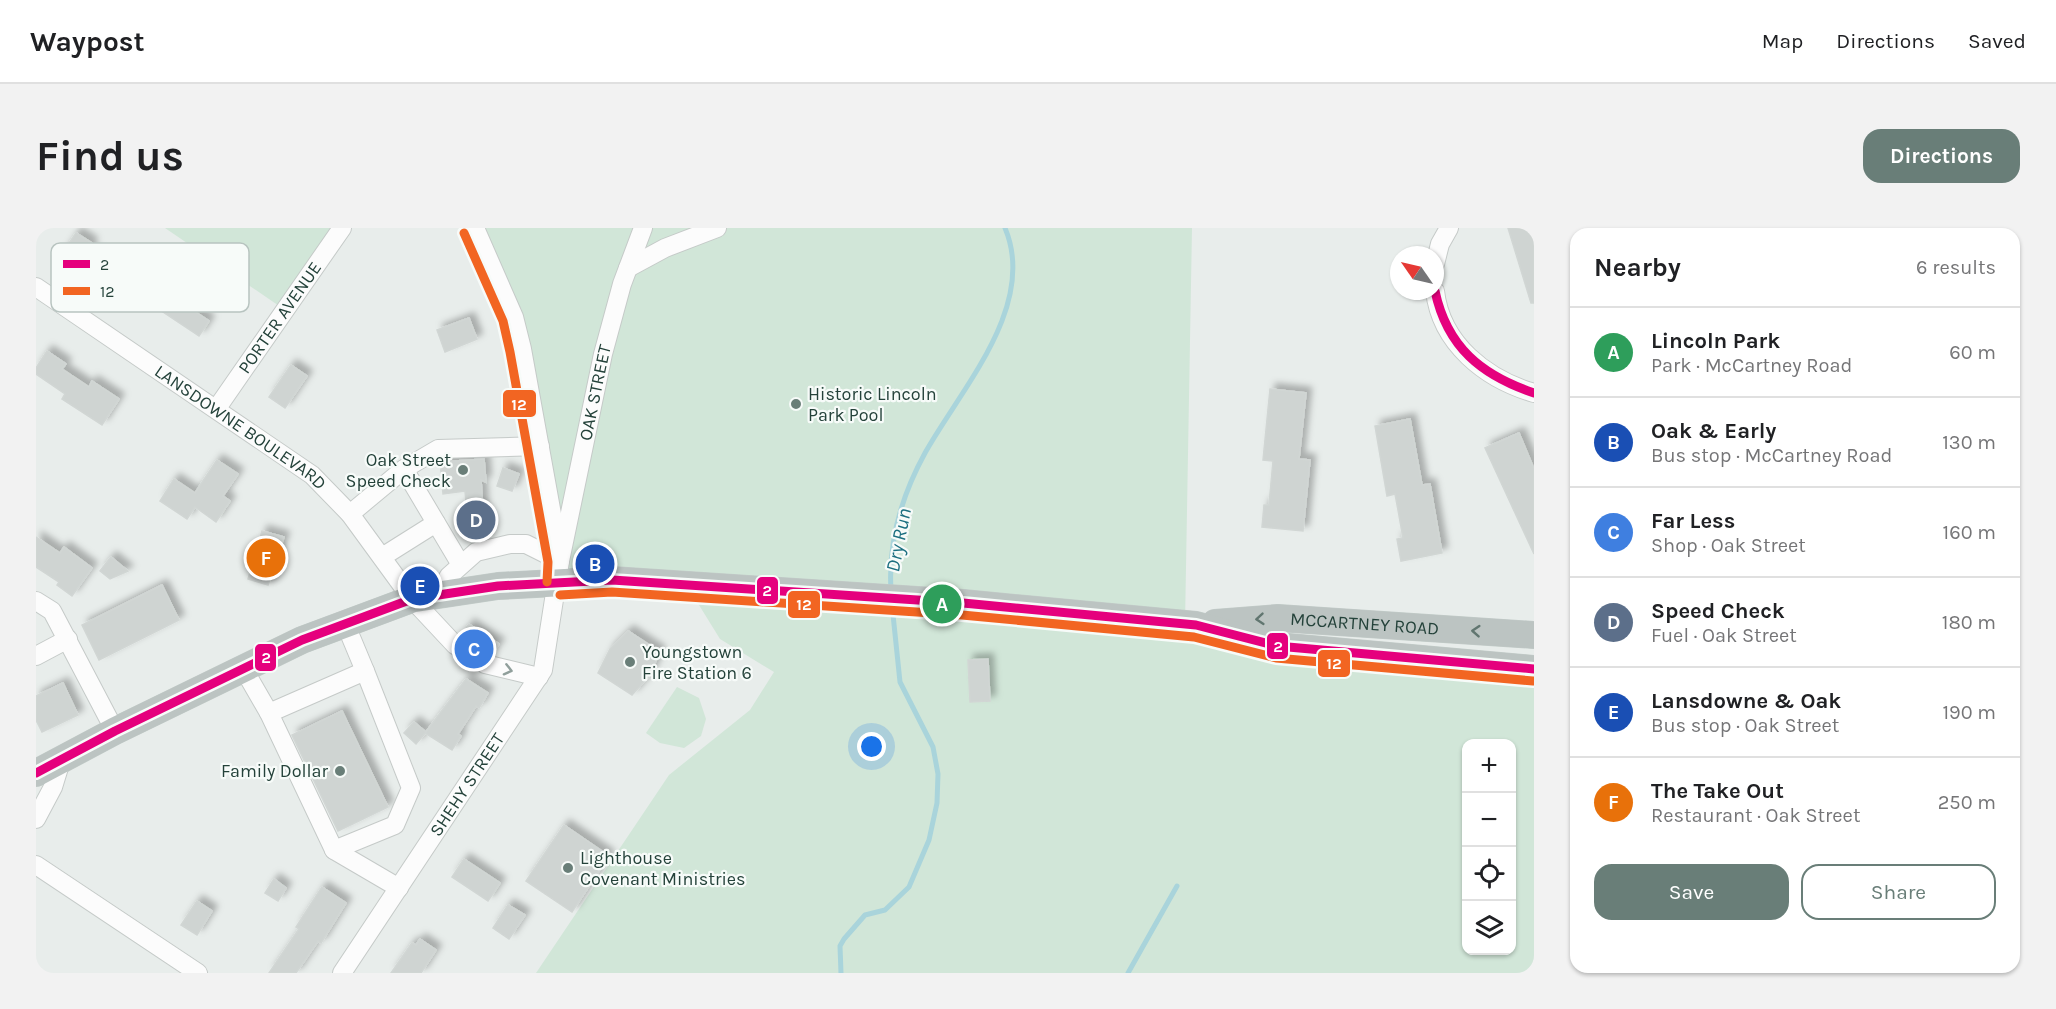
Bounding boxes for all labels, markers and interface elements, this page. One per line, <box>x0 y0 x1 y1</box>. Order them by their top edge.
text: Waypost <box>30 25 145 58</box>
text: Map <box>1762 29 1803 53</box>
text: Directions <box>1836 29 1935 53</box>
text: Saved <box>1968 29 2026 53</box>
button: Directions <box>1863 129 2020 183</box>
text: Find us <box>36 131 184 181</box>
legend <box>51 243 249 312</box>
north arrow <box>1390 246 1444 300</box>
text: Nearby <box>1594 252 1681 283</box>
text: 2 <box>100 255 109 274</box>
text: 6 results <box>1916 256 1996 279</box>
street label: PORTER AVENUE <box>233 257 326 378</box>
text: 12 <box>100 282 115 301</box>
text: Lincoln Park <box>1651 328 1780 354</box>
text: A <box>1607 341 1620 364</box>
text: 60 m <box>1949 341 1996 364</box>
street label: OAK STREET <box>574 342 616 442</box>
text: Park · McCartney Road <box>1651 354 1852 377</box>
street label: LANSDOWNE BOULEVARD <box>150 360 331 494</box>
place label: Historic Lincoln Park Pool <box>808 383 937 426</box>
line badge: 12 <box>502 389 537 418</box>
text: 12 <box>511 395 527 414</box>
marker: Historic Lincoln Park Pool <box>789 397 803 411</box>
text: Oak & Early <box>1651 418 1776 444</box>
text: B <box>1607 431 1620 454</box>
text: 130 m <box>1942 431 1996 454</box>
text: Bus stop · McCartney Road <box>1651 444 1892 467</box>
place label: Oak Street Speed Check <box>346 449 451 492</box>
marker: Oak Street Speed Check <box>456 463 470 477</box>
pin: D <box>456 498 496 542</box>
water label: Dry Run <box>881 506 916 574</box>
text: Far Less <box>1651 508 1735 534</box>
text: C <box>1607 521 1620 544</box>
text: 160 m <box>1943 521 1996 544</box>
text: Shop · Oak Street <box>1651 534 1806 557</box>
pin: F <box>246 536 286 580</box>
pin: B <box>576 542 614 586</box>
pin: E <box>400 564 440 608</box>
line badge: 2 <box>756 576 779 605</box>
text: 2 <box>762 581 772 600</box>
pin: A <box>922 582 962 626</box>
line badge: 12 <box>787 590 821 619</box>
text: 12 <box>796 595 812 614</box>
text: Speed Check <box>1651 598 1785 624</box>
street label: MCCARTNEY ROAD <box>1289 608 1440 640</box>
text: D <box>1607 611 1620 634</box>
text: 180 m <box>1942 611 1996 634</box>
one-way arrow <box>1256 612 1265 625</box>
text: Fuel · Oak Street <box>1651 624 1797 647</box>
one-way arrow <box>1471 625 1480 638</box>
pin: C <box>454 626 494 672</box>
line badge: 2 <box>1266 632 1289 660</box>
text: 2 <box>1273 637 1283 656</box>
place label: Youngstown Fire Station 6 <box>642 641 752 684</box>
line badge: 2 <box>254 643 277 672</box>
text: 2 <box>261 648 271 667</box>
line badge: 12 <box>1317 649 1351 678</box>
text: 12 <box>1326 654 1342 673</box>
marker: Youngstown Fire Station 6 <box>623 655 637 669</box>
one-way arrow <box>502 662 512 675</box>
text: Lansdowne & Oak <box>1651 688 1841 714</box>
text: E <box>1608 701 1619 724</box>
text: 190 m <box>1942 701 1996 724</box>
text: Bus stop · Oak Street <box>1651 714 1839 737</box>
street label: SHEHY STREET <box>425 729 509 841</box>
your location <box>857 732 886 761</box>
map controls <box>1462 739 1516 955</box>
button: + <box>1462 739 1516 793</box>
place label: Family Dollar <box>221 760 328 782</box>
marker: Family Dollar <box>333 764 347 778</box>
text: The Take Out <box>1651 778 1784 804</box>
text: F <box>1608 791 1619 814</box>
text: 250 m <box>1938 791 1996 814</box>
button: − <box>1462 793 1516 847</box>
text: Restaurant · Oak Street <box>1651 804 1860 827</box>
place label: Lighthouse Covenant Ministries <box>580 847 745 890</box>
button: locate <box>1462 847 1516 901</box>
marker: Lighthouse Covenant Ministries <box>561 861 575 875</box>
button: Save <box>1594 864 1789 920</box>
button: Share <box>1801 864 1996 920</box>
button: layers <box>1462 901 1516 955</box>

